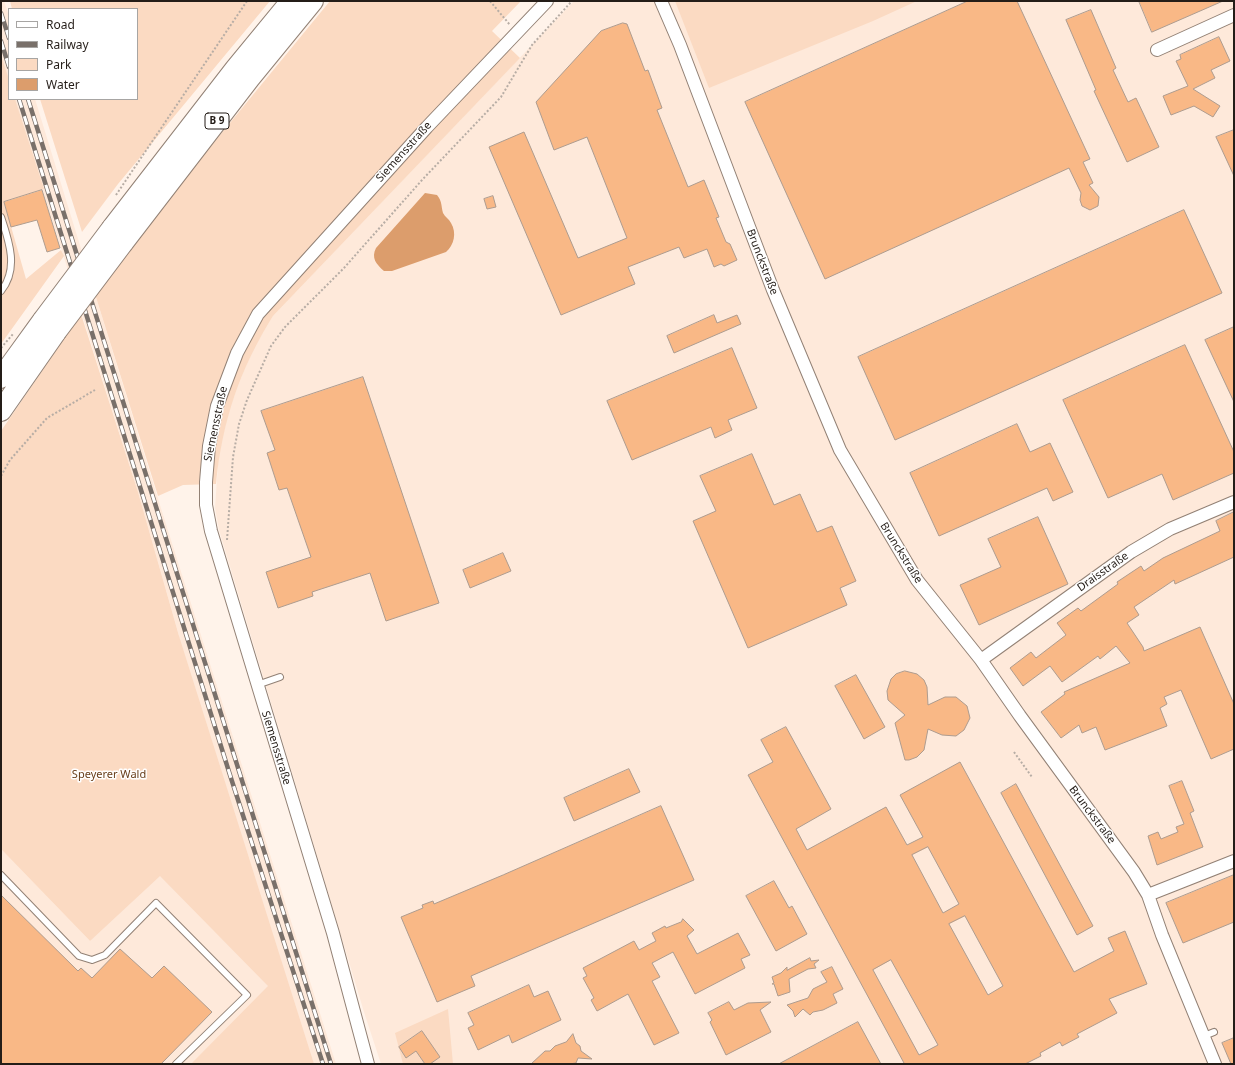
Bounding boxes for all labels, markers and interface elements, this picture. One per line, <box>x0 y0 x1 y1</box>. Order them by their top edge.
legend <box>8 8 138 100</box>
text: Road <box>46 16 75 33</box>
text: Railway <box>46 36 89 53</box>
text: Park <box>46 56 71 73</box>
text: Water <box>46 76 80 93</box>
road number: B 9 <box>205 113 229 129</box>
street label: Siemensstraße <box>373 119 435 185</box>
street label: Brunckstraße <box>743 227 781 297</box>
street label: Siemensstraße <box>202 385 230 463</box>
street label: Brunckstraße <box>877 520 925 586</box>
street label: Draisstraße <box>1075 550 1131 594</box>
street label: Siemensstraße <box>259 709 293 787</box>
park label: Speyerer Wald <box>72 768 146 782</box>
street label: Brunckstraße <box>1066 783 1118 847</box>

